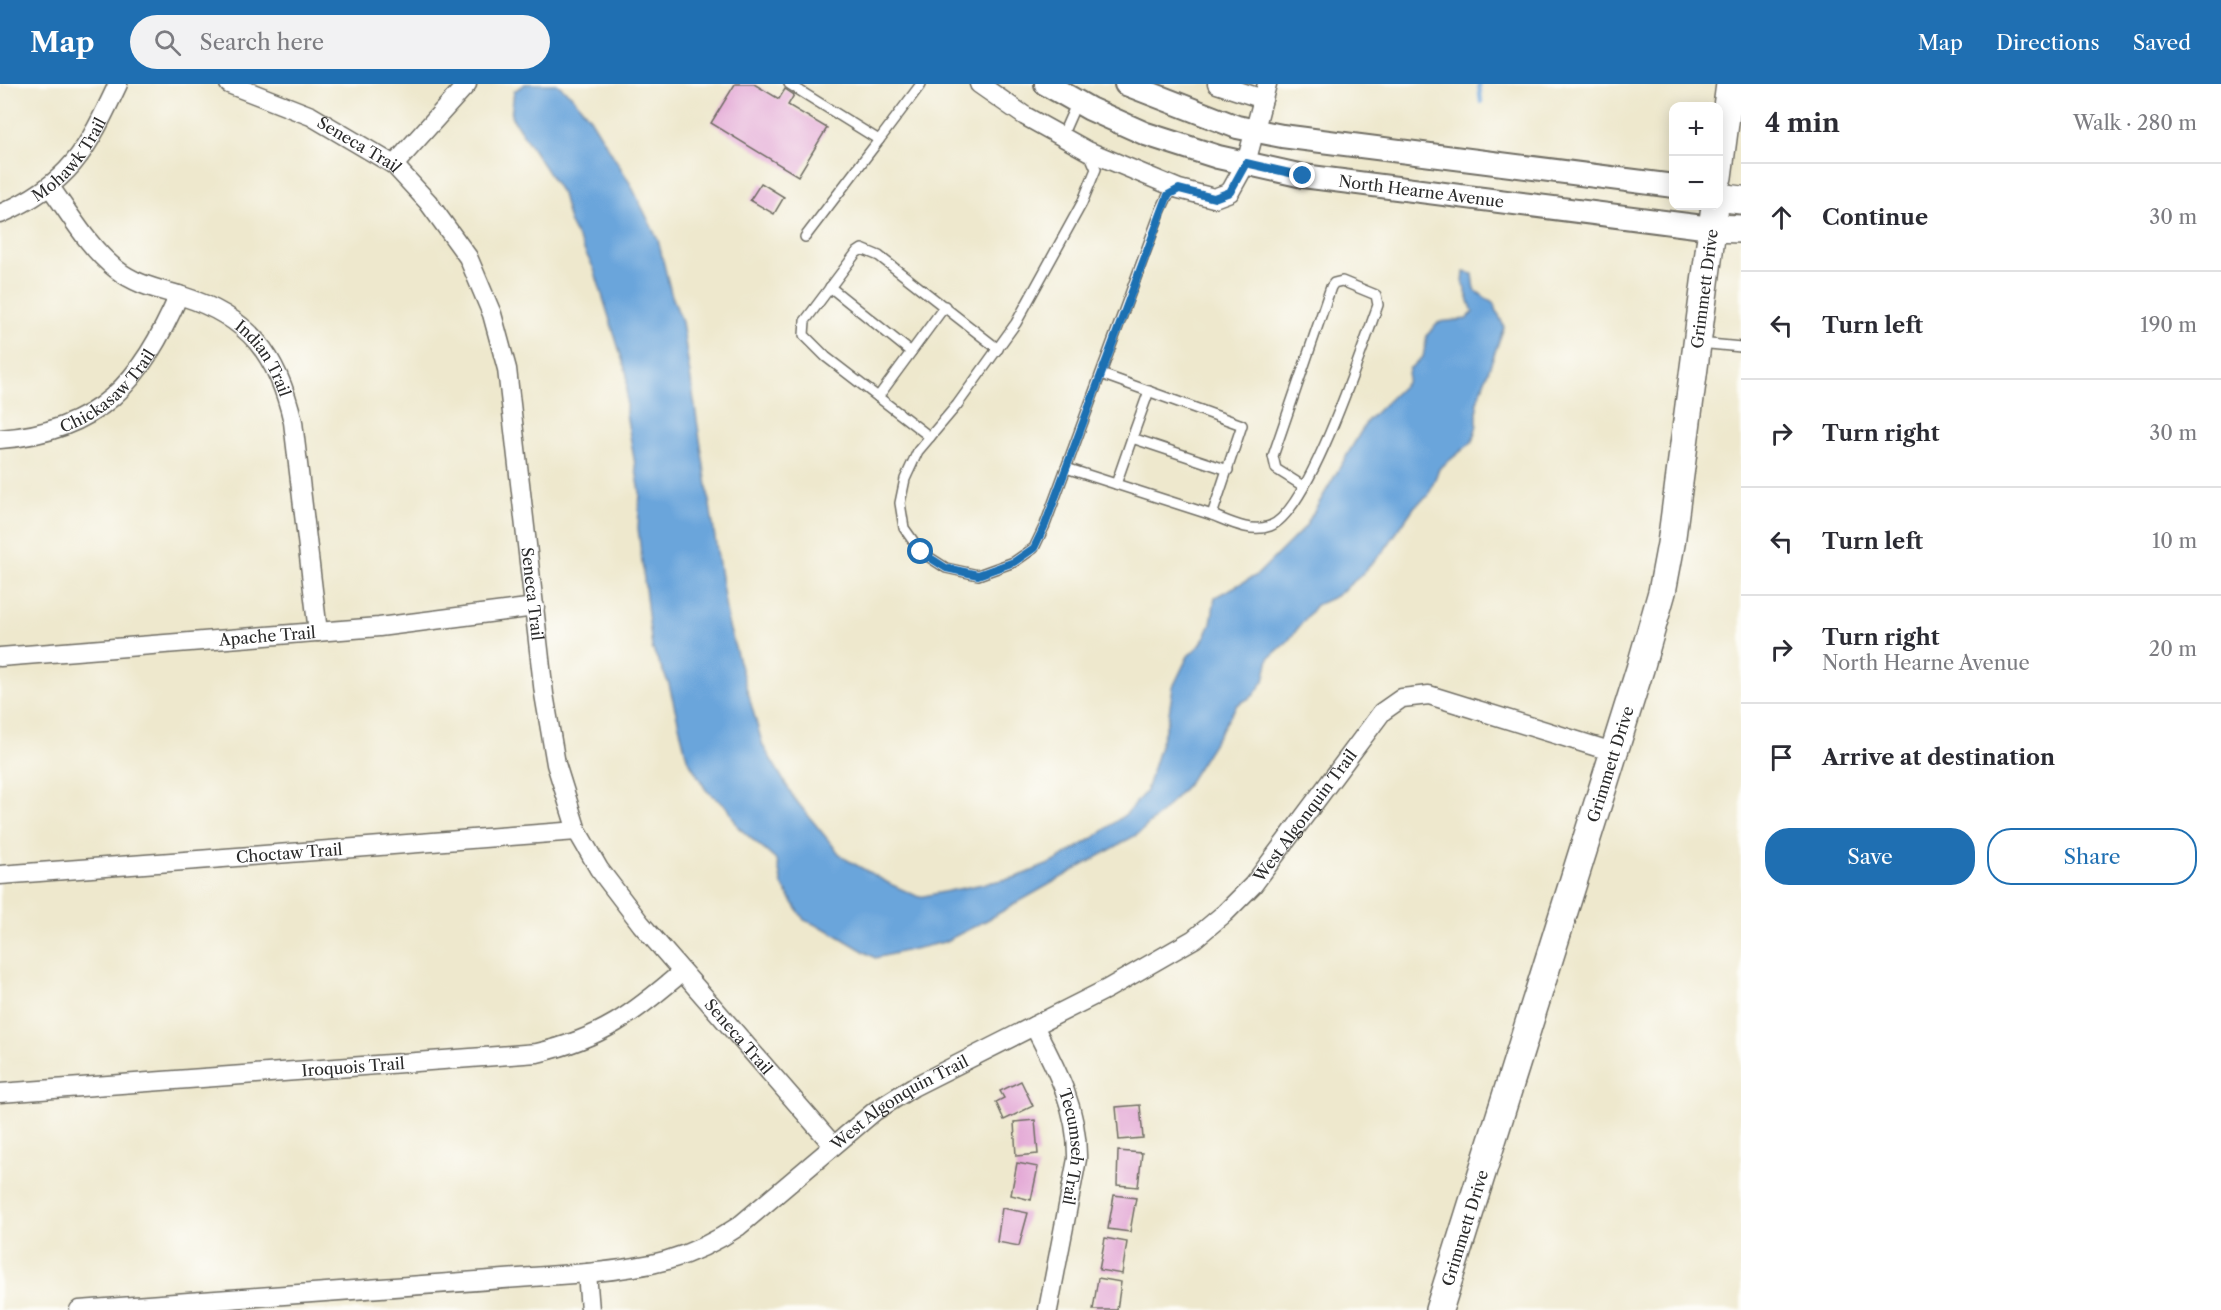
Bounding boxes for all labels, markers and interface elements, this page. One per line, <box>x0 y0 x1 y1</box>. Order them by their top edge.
search box <box>130 15 550 69</box>
text: Map <box>30 25 94 59</box>
icon: search <box>151 26 184 59</box>
text: Search here <box>199 29 324 56</box>
text: Map <box>1918 30 1963 55</box>
text: Directions <box>1996 30 2100 55</box>
text: Saved <box>2133 30 2191 55</box>
map controls <box>1669 102 1723 210</box>
button: + <box>1669 102 1723 156</box>
text: 4 min <box>1765 107 1840 139</box>
text: Walk · 280 m <box>2073 111 2197 135</box>
street label: Seneca Trail <box>314 112 406 177</box>
street label: Mohawk Trail <box>28 114 110 206</box>
button: − <box>1669 156 1723 210</box>
route end <box>1289 162 1315 188</box>
street label: North Hearne Avenue <box>1338 171 1505 212</box>
icon: ahead <box>1765 201 1798 234</box>
text: Continue <box>1822 204 1928 231</box>
text: 30 m <box>2149 205 2197 229</box>
street label: Grimmett Drive <box>1687 228 1722 350</box>
icon: left <box>1765 309 1798 342</box>
text: Turn left <box>1822 312 1923 339</box>
text: 190 m <box>2140 313 2197 337</box>
street label: Indian Trail <box>231 316 295 399</box>
street label: Chickasaw Trail <box>57 345 159 437</box>
icon: right <box>1765 417 1798 450</box>
text: Turn right <box>1822 420 1940 447</box>
text: 30 m <box>2149 421 2197 445</box>
icon: left <box>1765 525 1798 558</box>
text: Turn left <box>1822 528 1923 555</box>
text: 10 m <box>2152 529 2197 553</box>
route start <box>907 538 933 564</box>
street label: Seneca Trail <box>517 546 548 642</box>
street label: Apache Trail <box>217 622 317 650</box>
text: Turn right <box>1822 624 1940 651</box>
icon: right <box>1765 633 1798 666</box>
text: 20 m <box>2149 637 2197 661</box>
text: North Hearne Avenue <box>1822 651 2030 675</box>
street label: Grimmett Drive <box>1583 704 1638 825</box>
icon: arrive <box>1765 741 1798 774</box>
text: Arrive at destination <box>1822 744 2055 771</box>
street label: West Algonquin Trail <box>1248 745 1361 887</box>
button: Save <box>1765 828 1975 885</box>
button: Share <box>1987 828 2197 885</box>
street label: Choctaw Trail <box>235 839 343 867</box>
street label: Seneca Trail <box>700 995 777 1079</box>
street label: West Algonquin Trail <box>826 1051 972 1155</box>
street label: Iroquois Trail <box>301 1053 405 1081</box>
street label: Tecumseh Trail <box>1055 1086 1087 1207</box>
street label: Grimmett Drive <box>1437 1167 1492 1288</box>

